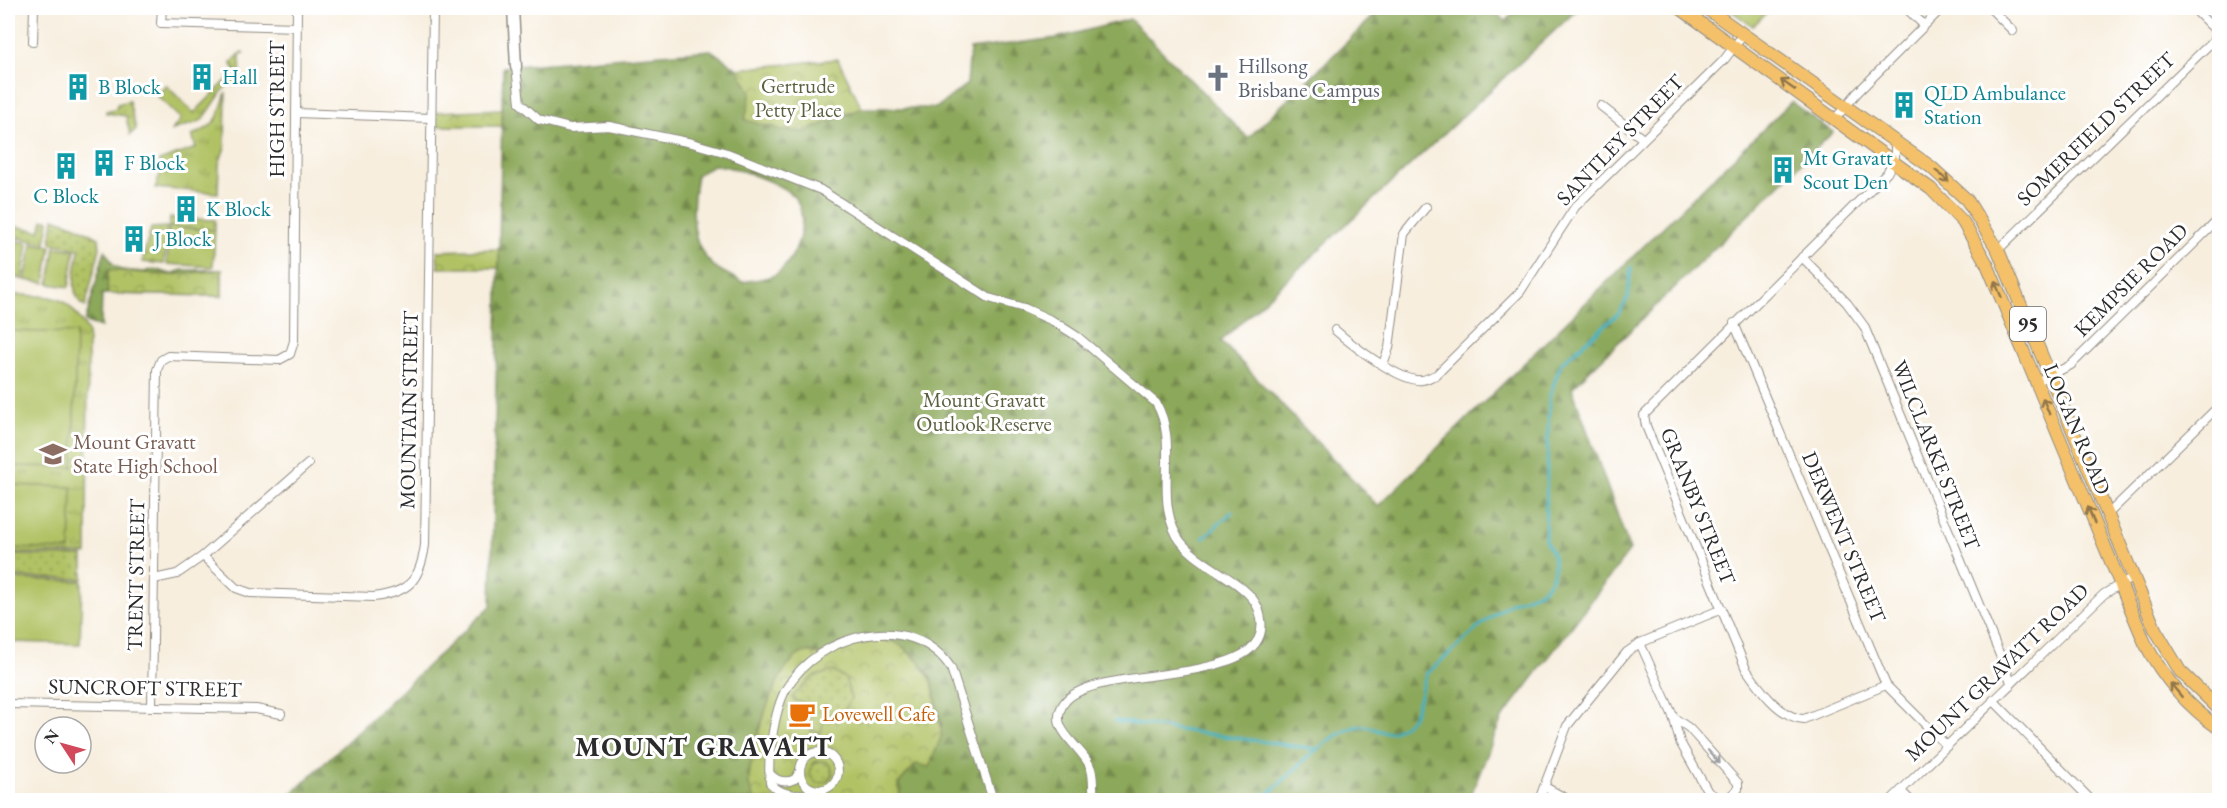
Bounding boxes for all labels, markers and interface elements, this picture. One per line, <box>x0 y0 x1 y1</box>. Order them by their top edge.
street label: HIGH STREET <box>263 39 290 178</box>
street label: SOMERFIELD STREET <box>2011 45 2181 211</box>
place label: Hillsong Brisbane Campus <box>1238 52 1380 103</box>
building icon: Hall <box>187 62 217 92</box>
place label: Hall <box>222 63 257 90</box>
church icon: Hillsong Brisbane Campus <box>1203 63 1233 93</box>
street label: SANTLEY STREET <box>1550 68 1690 211</box>
building icon: B Block <box>63 72 93 102</box>
park label: Gertrude Petty Place <box>755 72 841 123</box>
place label: B Block <box>98 73 162 100</box>
one-way arrow <box>1780 79 1796 91</box>
place label: QLD Ambulance Station <box>1924 79 2066 130</box>
building icon: QLD Ambulance Station <box>1889 90 1919 120</box>
place label: Mt Gravatt Scout Den <box>1803 144 1893 195</box>
building icon: F Block <box>89 148 119 178</box>
place label: F Block <box>124 149 186 176</box>
building icon: C Block <box>51 151 81 181</box>
building icon: Mt Gravatt Scout Den <box>1768 155 1798 185</box>
one-way arrow <box>1934 170 1950 183</box>
place label: C Block <box>33 182 100 209</box>
building icon: K Block <box>171 194 201 224</box>
place label: K Block <box>206 195 272 222</box>
street label: KEMPSIE ROAD <box>2068 217 2193 342</box>
building icon: J Block <box>119 224 149 254</box>
place label: J Block <box>152 225 213 252</box>
one-way arrow <box>1992 281 2003 299</box>
road number: 95 <box>2010 307 2046 341</box>
street label: MOUNTAIN STREET <box>393 310 424 509</box>
street label: WILCLARKE STREET <box>1886 356 1987 554</box>
street label: LOGAN ROAD <box>2038 359 2117 499</box>
park label: Mount Gravatt Outlook Reserve <box>916 386 1052 437</box>
one-way arrow <box>2040 397 2051 416</box>
street label: GRANBY STREET <box>1655 423 1743 589</box>
place label: Mount Gravatt State High School <box>73 428 218 479</box>
school or university icon: Mount Gravatt State High School <box>38 439 68 469</box>
street label: DERWENT STREET <box>1796 447 1893 627</box>
street label: TRENT STREET <box>121 498 150 651</box>
one-way arrow <box>2085 507 2096 525</box>
street label: MOUNT GRAVATT ROAD <box>1899 577 2094 766</box>
street label: SUNCROFT STREET <box>48 672 243 703</box>
one-way arrow <box>2169 683 2183 698</box>
cafe icon: Lovewell Cafe <box>787 699 817 729</box>
place label: Lovewell Cafe <box>822 700 935 727</box>
north arrow <box>33 715 93 775</box>
text: N <box>39 725 64 748</box>
district label: MOUNT GRAVATT <box>575 729 833 764</box>
one-way arrow <box>1707 749 1721 764</box>

